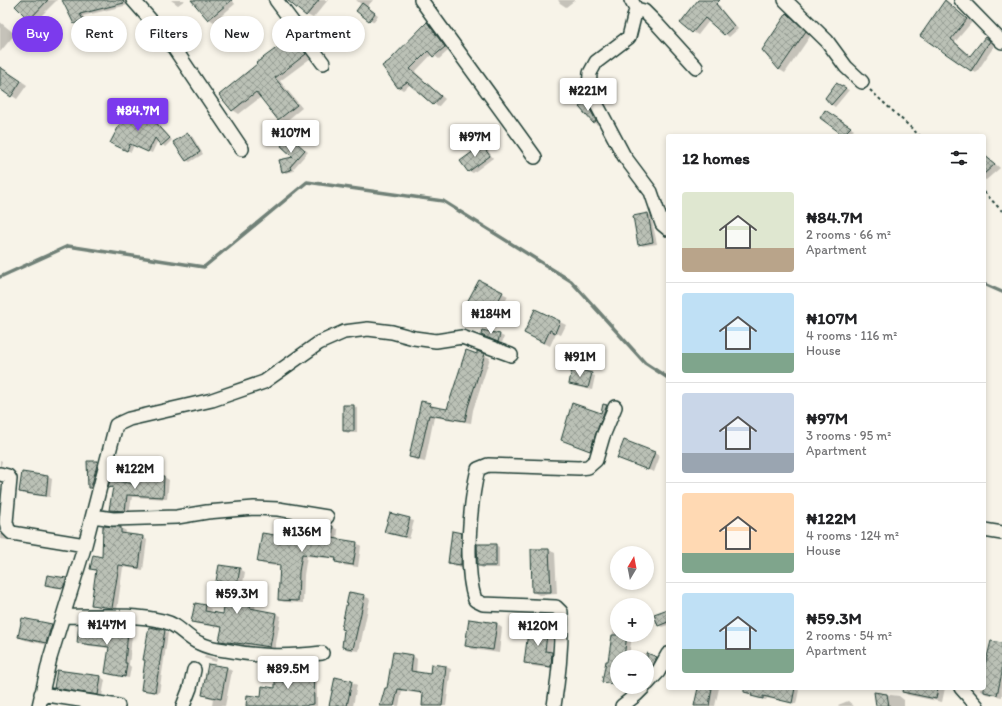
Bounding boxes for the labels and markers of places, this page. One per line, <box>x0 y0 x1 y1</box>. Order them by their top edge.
pin: ₦221M <box>560 78 616 112</box>
pin: ₦84.7M <box>105 98 171 132</box>
pin: ₦107M <box>263 120 319 154</box>
pin: ₦97M <box>451 124 499 158</box>
pin: ₦184M <box>463 301 519 335</box>
pin: ₦91M <box>556 344 604 378</box>
pin: ₦122M <box>107 456 163 490</box>
pin: ₦136M <box>274 519 330 553</box>
pin: ₦59.3M <box>204 581 270 615</box>
pin: ₦147M <box>79 612 135 646</box>
pin: ₦120M <box>510 613 566 647</box>
pin: ₦89.5M <box>255 656 321 690</box>

